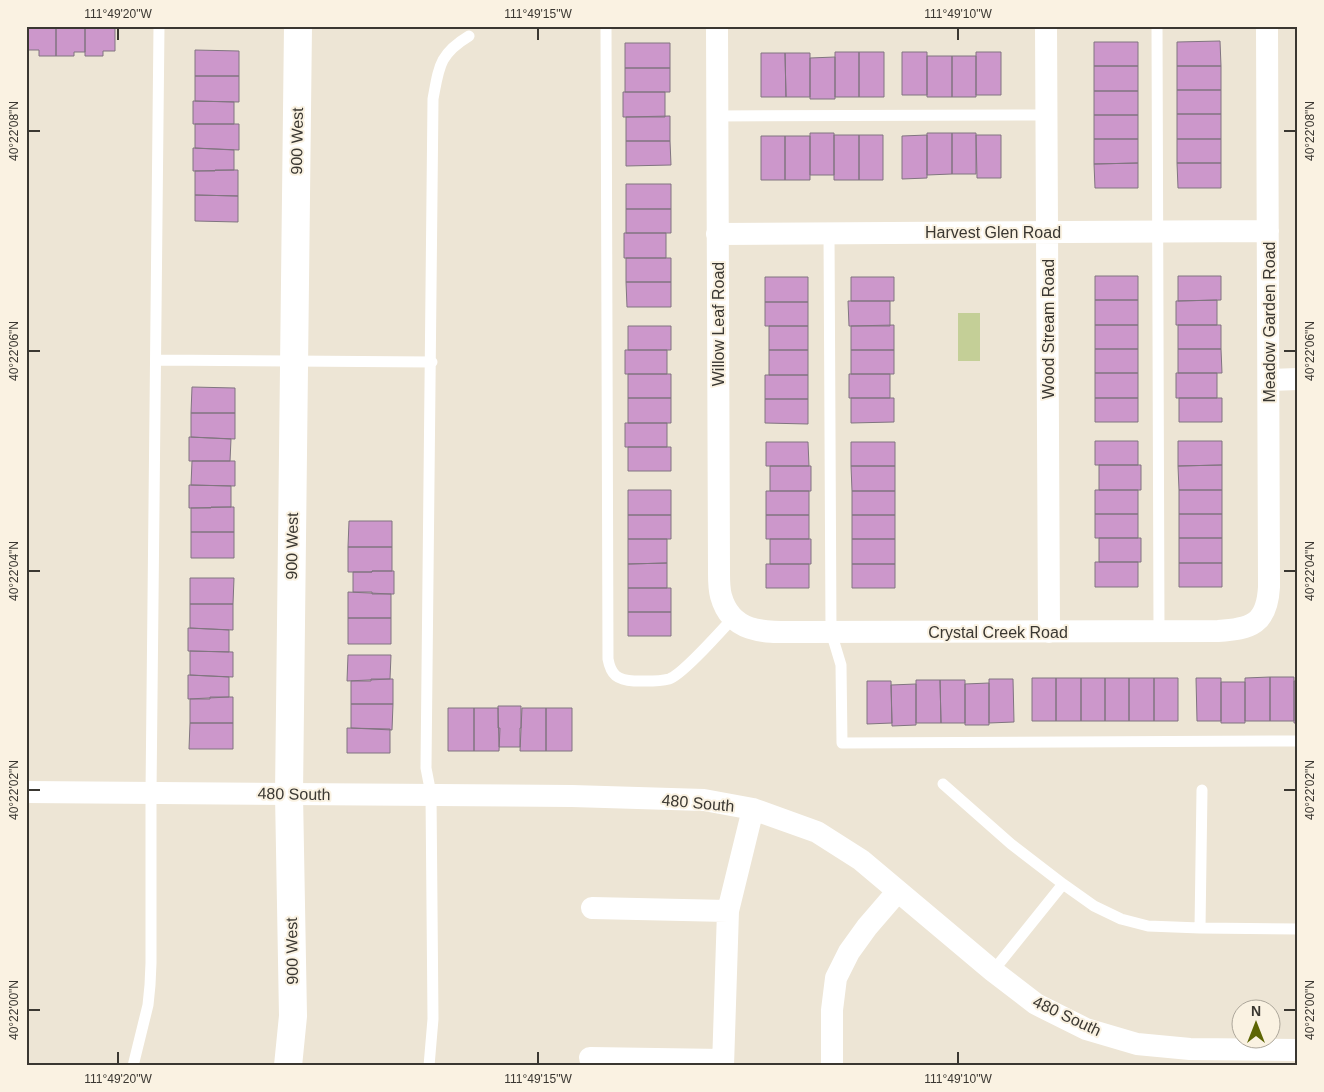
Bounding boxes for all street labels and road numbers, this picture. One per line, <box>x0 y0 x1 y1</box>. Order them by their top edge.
street label: 900 West <box>288 107 306 175</box>
street label: Harvest Glen Road <box>925 224 1061 241</box>
street label: Meadow Garden Road <box>1261 242 1278 402</box>
street label: Wood Stream Road <box>1040 259 1057 399</box>
street label: Willow Leaf Road <box>710 262 727 386</box>
street label: 900 West <box>283 512 301 580</box>
street label: Crystal Creek Road <box>928 624 1068 641</box>
street label: 480 South <box>257 785 331 803</box>
street label: 480 South <box>661 791 735 815</box>
street label: 900 West <box>283 917 301 985</box>
street label: 480 South <box>1030 993 1104 1039</box>

